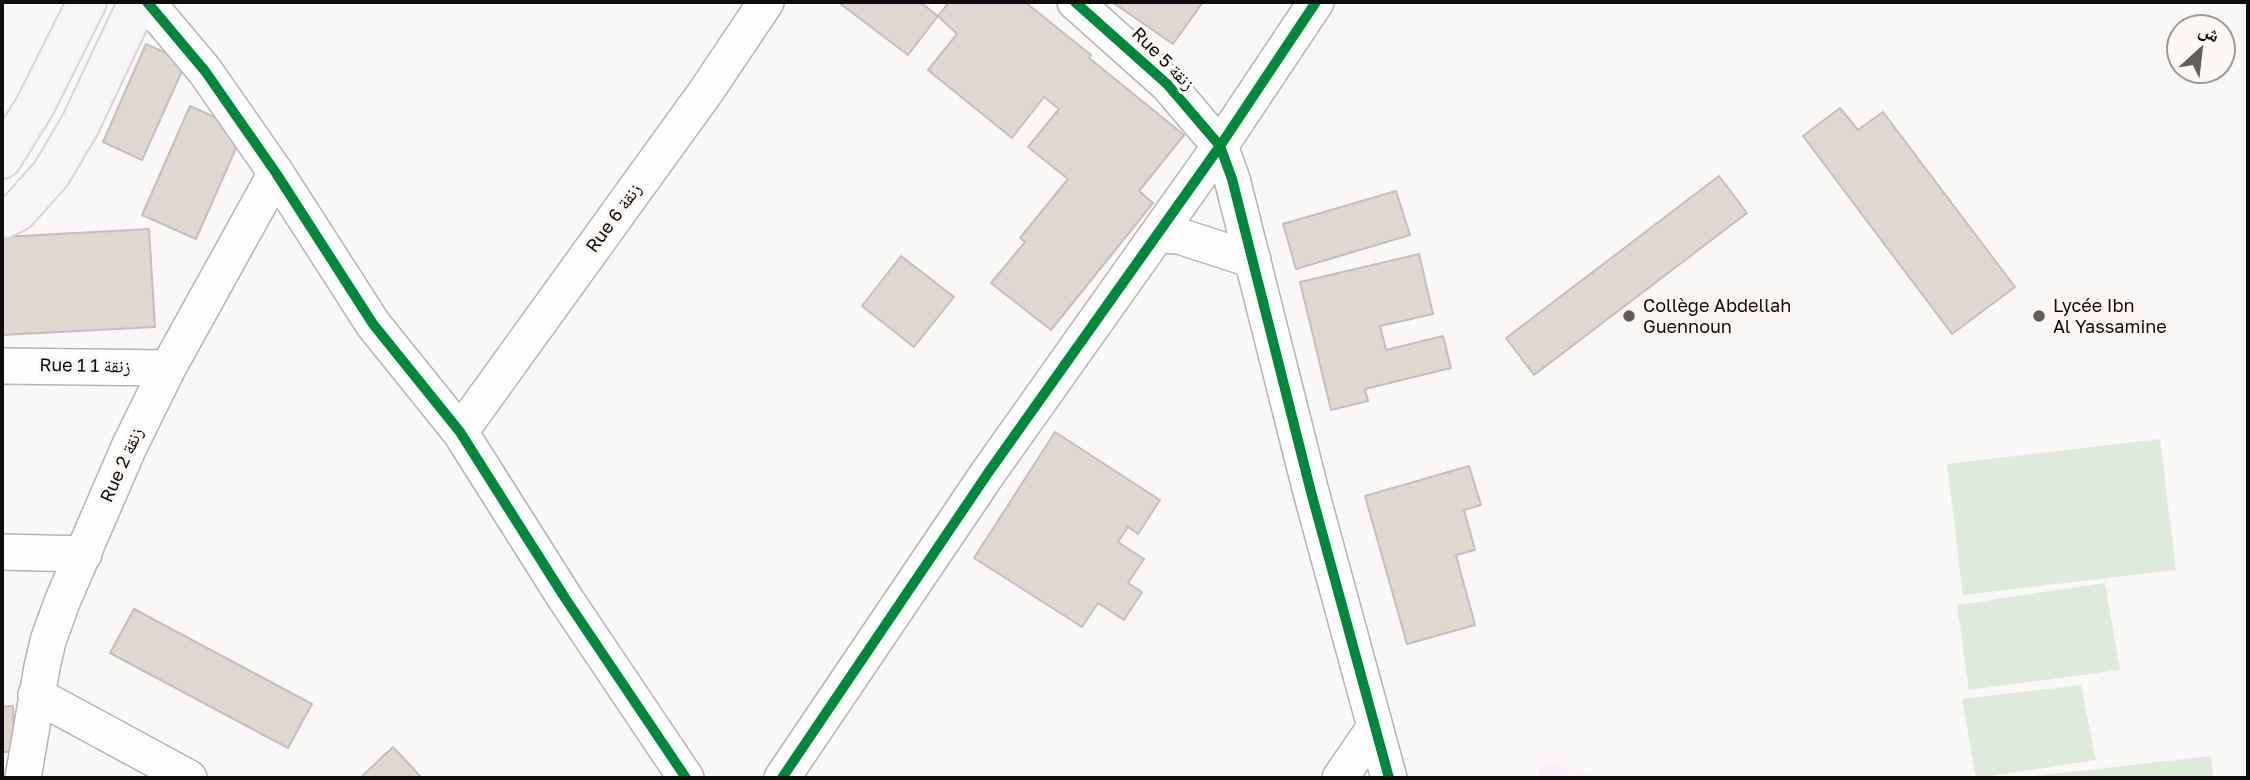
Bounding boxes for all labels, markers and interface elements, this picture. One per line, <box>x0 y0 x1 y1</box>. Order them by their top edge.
north arrow <box>2166 14 2236 84</box>
text: ش <box>2196 17 2224 46</box>
street label: Rue 5 زنقة <box>1127 23 1199 95</box>
street label: Rue 6 زنقة <box>582 179 646 257</box>
place label: Collège Abdellah Guennoun <box>1643 295 1791 338</box>
place label: Lycée Ibn Al Yassamine <box>2053 295 2167 338</box>
marker: Collège Abdellah Guennoun <box>1621 308 1637 324</box>
marker: Lycée Ibn Al Yassamine <box>2031 308 2047 324</box>
street label: Rue 1 زنقة 1 <box>39 354 131 378</box>
street label: Rue 2 زنقة <box>96 424 148 506</box>

